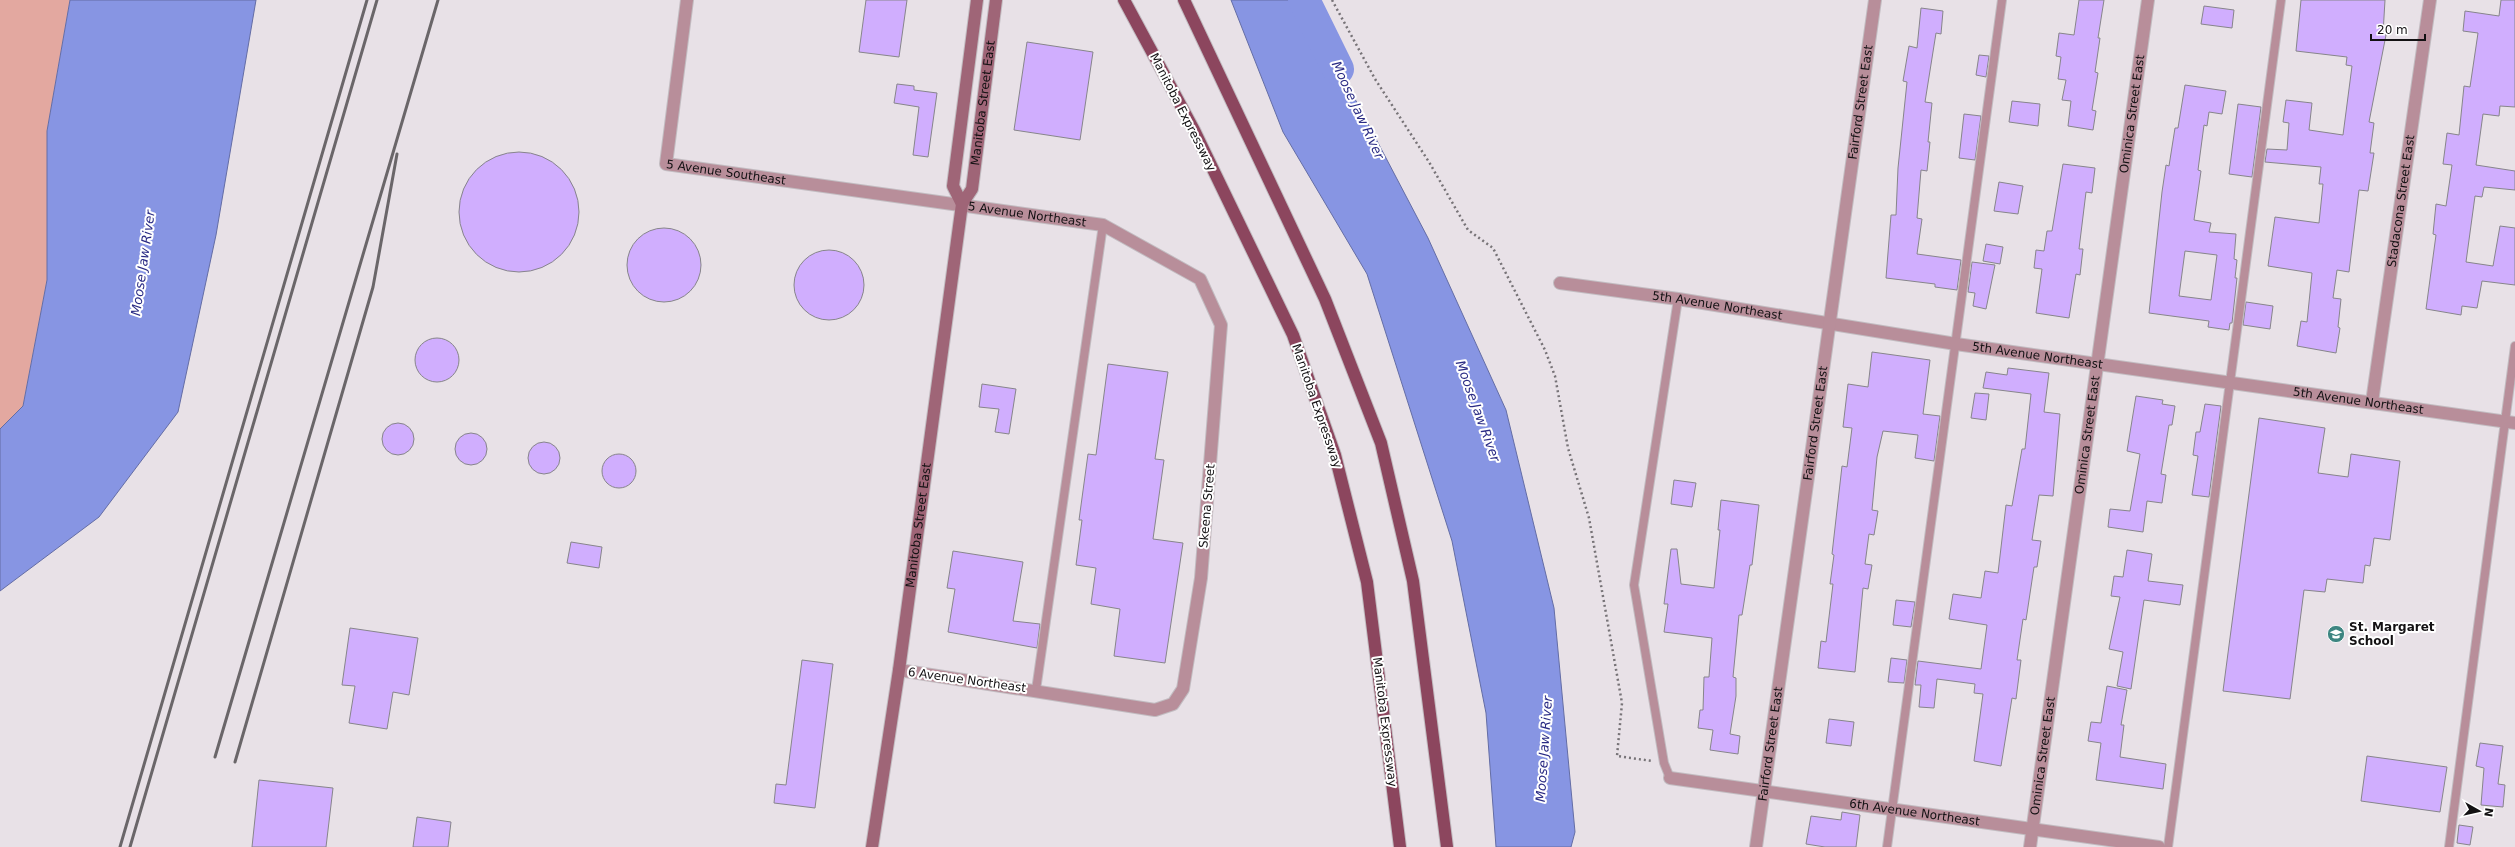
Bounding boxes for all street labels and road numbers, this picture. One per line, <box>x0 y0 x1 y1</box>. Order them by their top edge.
street label: Manitoba Street East <box>968 39 998 166</box>
street label: Fairford Street East <box>1846 44 1876 160</box>
street label: Manitoba Expressway <box>1147 51 1219 173</box>
street label: Ominica Street East <box>2117 54 2147 174</box>
street label: Stadacona Street East <box>2385 134 2418 268</box>
street label: 5 Avenue Southeast <box>665 157 787 188</box>
street label: 5 Avenue Northeast <box>967 199 1087 230</box>
street label: 5th Avenue Northeast <box>1651 289 1784 323</box>
street label: 5th Avenue Northeast <box>1971 339 2104 372</box>
street label: Manitoba Expressway <box>1289 342 1345 470</box>
street label: Fairford Street East <box>1801 365 1831 481</box>
street label: Ominica Street East <box>2072 375 2103 495</box>
street label: 5th Avenue Northeast <box>2292 385 2425 417</box>
street label: Manitoba Street East <box>903 462 934 589</box>
street label: Skeena Street <box>1196 463 1218 549</box>
street label: Manitoba Expressway <box>1370 656 1400 788</box>
street label: 6 Avenue Northeast <box>907 665 1027 695</box>
street label: Fairford Street East <box>1756 686 1785 802</box>
street label: Ominica Street East <box>2028 695 2058 816</box>
street label: 6th Avenue Northeast <box>1848 796 1981 829</box>

